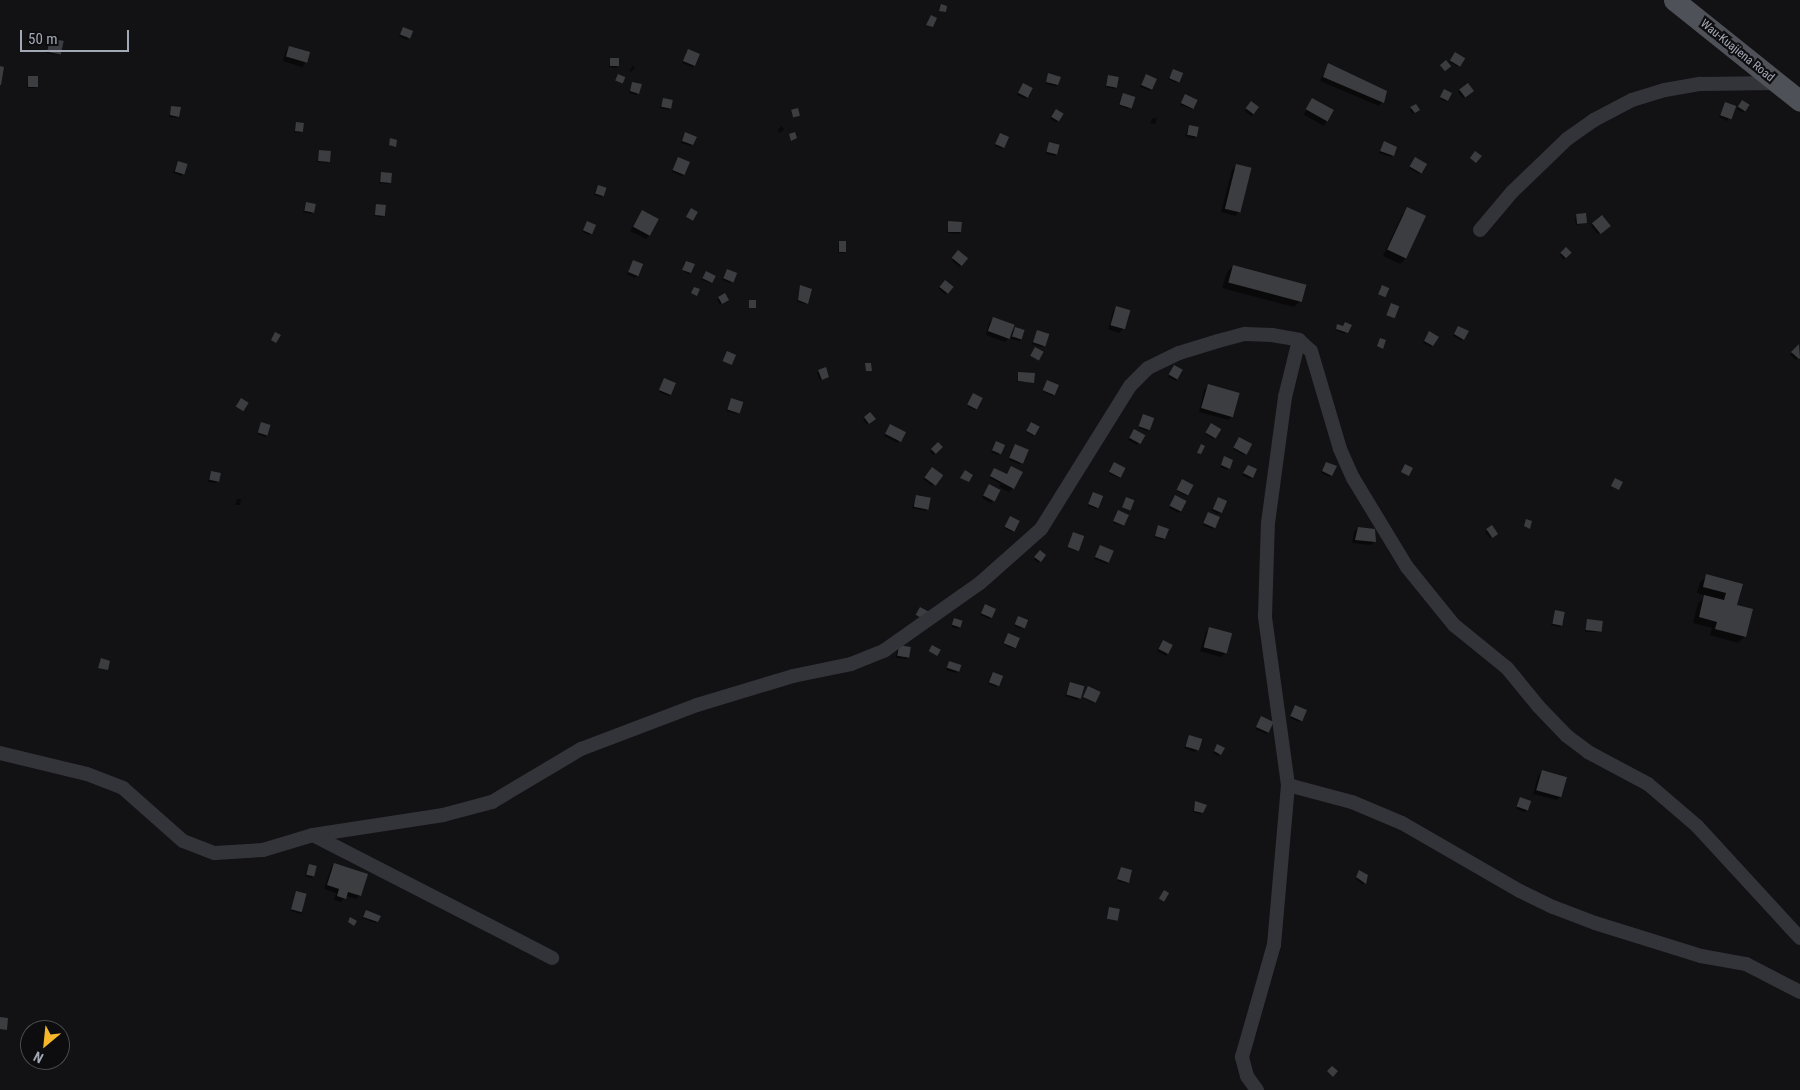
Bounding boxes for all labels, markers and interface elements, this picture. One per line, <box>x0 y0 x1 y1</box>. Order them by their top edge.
street label: Wau-Kuajiena Road <box>1697 17 1777 85</box>
scale bar <box>22 20 131 52</box>
text: 50 m <box>28 30 58 48</box>
north arrow <box>20 1020 70 1070</box>
text: N <box>31 1048 46 1066</box>

